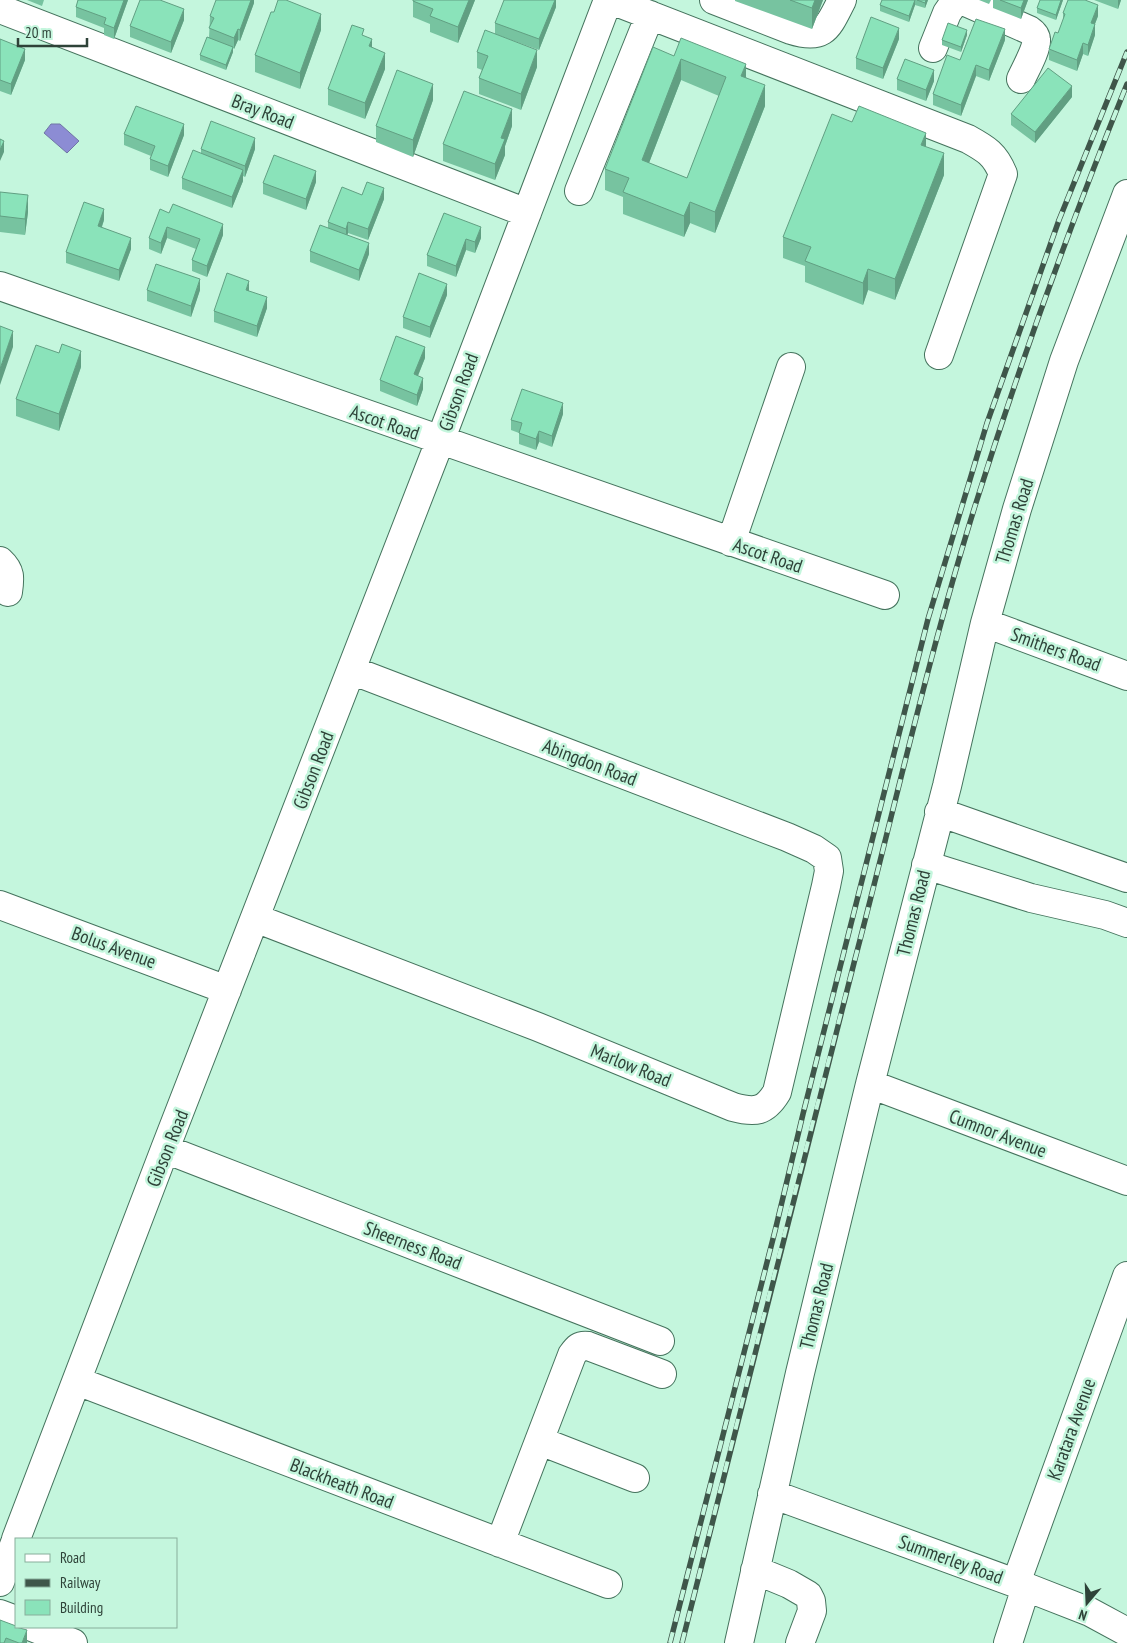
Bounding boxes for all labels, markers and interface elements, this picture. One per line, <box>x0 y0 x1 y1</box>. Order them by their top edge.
scale bar <box>18 15 86 47</box>
text: 20 m <box>25 23 51 42</box>
street label: Bray Road <box>228 88 298 134</box>
street label: Gibson Road <box>433 350 483 434</box>
street label: Ascot Road <box>347 399 423 445</box>
street label: Thomas Road <box>990 475 1038 567</box>
street label: Ascot Road <box>730 532 806 578</box>
street label: Smithers Road <box>1008 622 1104 676</box>
street label: Gibson Road <box>287 728 339 812</box>
street label: Abingdon Road <box>539 733 641 791</box>
street label: Thomas Road <box>891 867 935 959</box>
street label: Bolus Avenue <box>69 921 160 973</box>
street label: Marlow Road <box>587 1038 675 1092</box>
street label: Cumnor Avenue <box>946 1103 1050 1163</box>
street label: Gibson Road <box>141 1106 193 1190</box>
street label: Sheerness Road <box>361 1215 465 1275</box>
street label: Thomas Road <box>794 1260 838 1352</box>
street label: Karatara Avenue <box>1041 1375 1101 1483</box>
street label: Blackheath Road <box>287 1452 397 1514</box>
street label: Summerley Road <box>896 1529 1006 1589</box>
legend <box>15 1538 178 1628</box>
text: Road <box>60 1548 86 1567</box>
text: Railway <box>60 1573 101 1592</box>
north arrow <box>1062 1578 1112 1628</box>
text: Building <box>60 1598 103 1617</box>
text: N <box>1076 1606 1089 1625</box>

